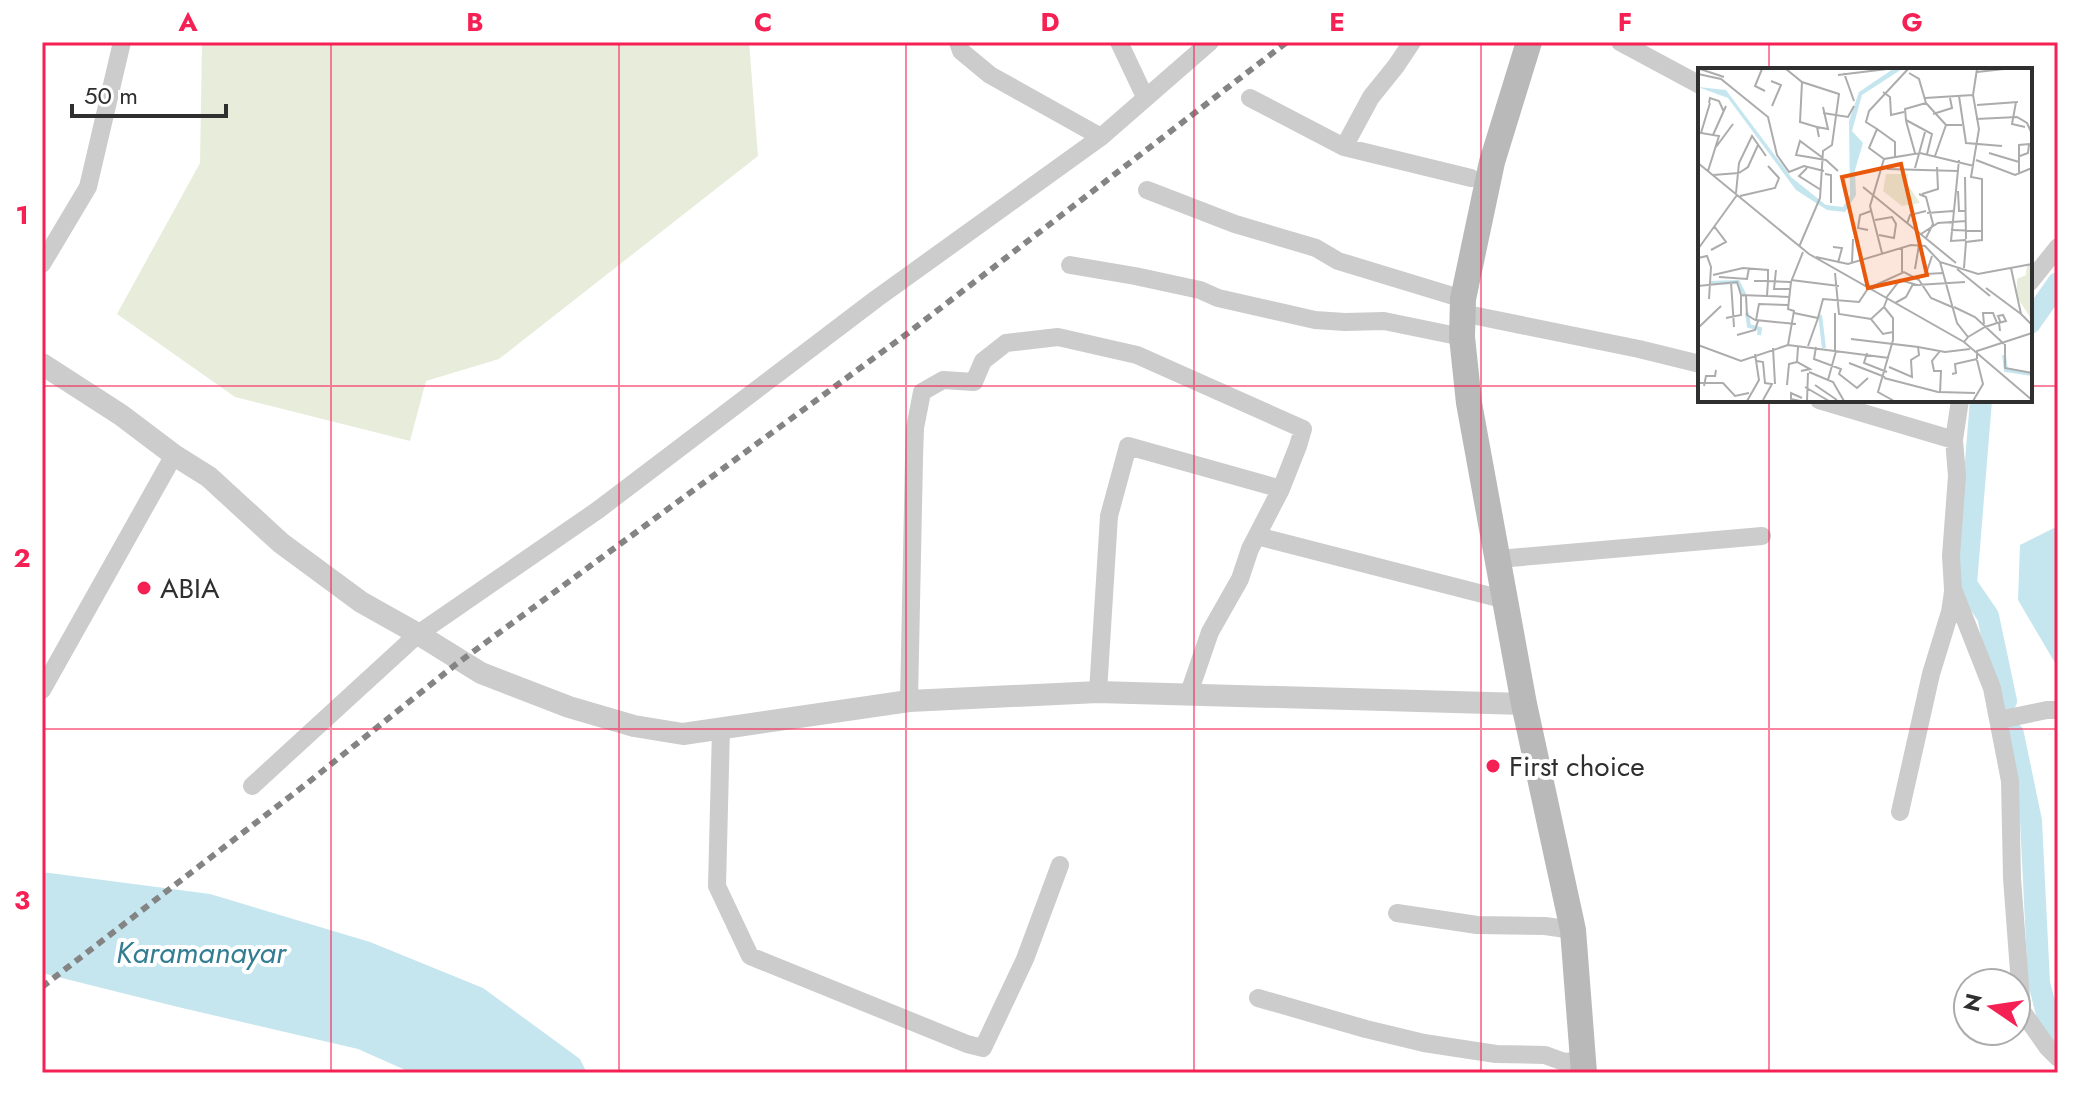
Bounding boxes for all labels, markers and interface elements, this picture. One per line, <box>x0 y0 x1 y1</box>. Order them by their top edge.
text: A <box>177 3 198 41</box>
text: B <box>466 3 484 41</box>
text: C <box>754 3 772 41</box>
text: D <box>1040 3 1060 41</box>
text: E <box>1329 3 1345 41</box>
text: F <box>1618 3 1632 41</box>
text: G <box>1901 3 1923 41</box>
scale bar <box>72 68 226 118</box>
inset map <box>1698 68 2032 402</box>
text: 50 m <box>84 78 138 113</box>
text: 1 <box>15 196 29 234</box>
text: 2 <box>13 539 31 577</box>
place label: ABIA <box>160 568 220 609</box>
marker: ABIA <box>135 579 153 597</box>
place label: First choice <box>1509 746 1645 787</box>
marker: First choice <box>1484 757 1502 775</box>
text: 3 <box>14 881 30 919</box>
water label: Karamanayar <box>116 931 288 974</box>
north arrow <box>1952 967 2032 1047</box>
text: N <box>1955 990 1990 1015</box>

